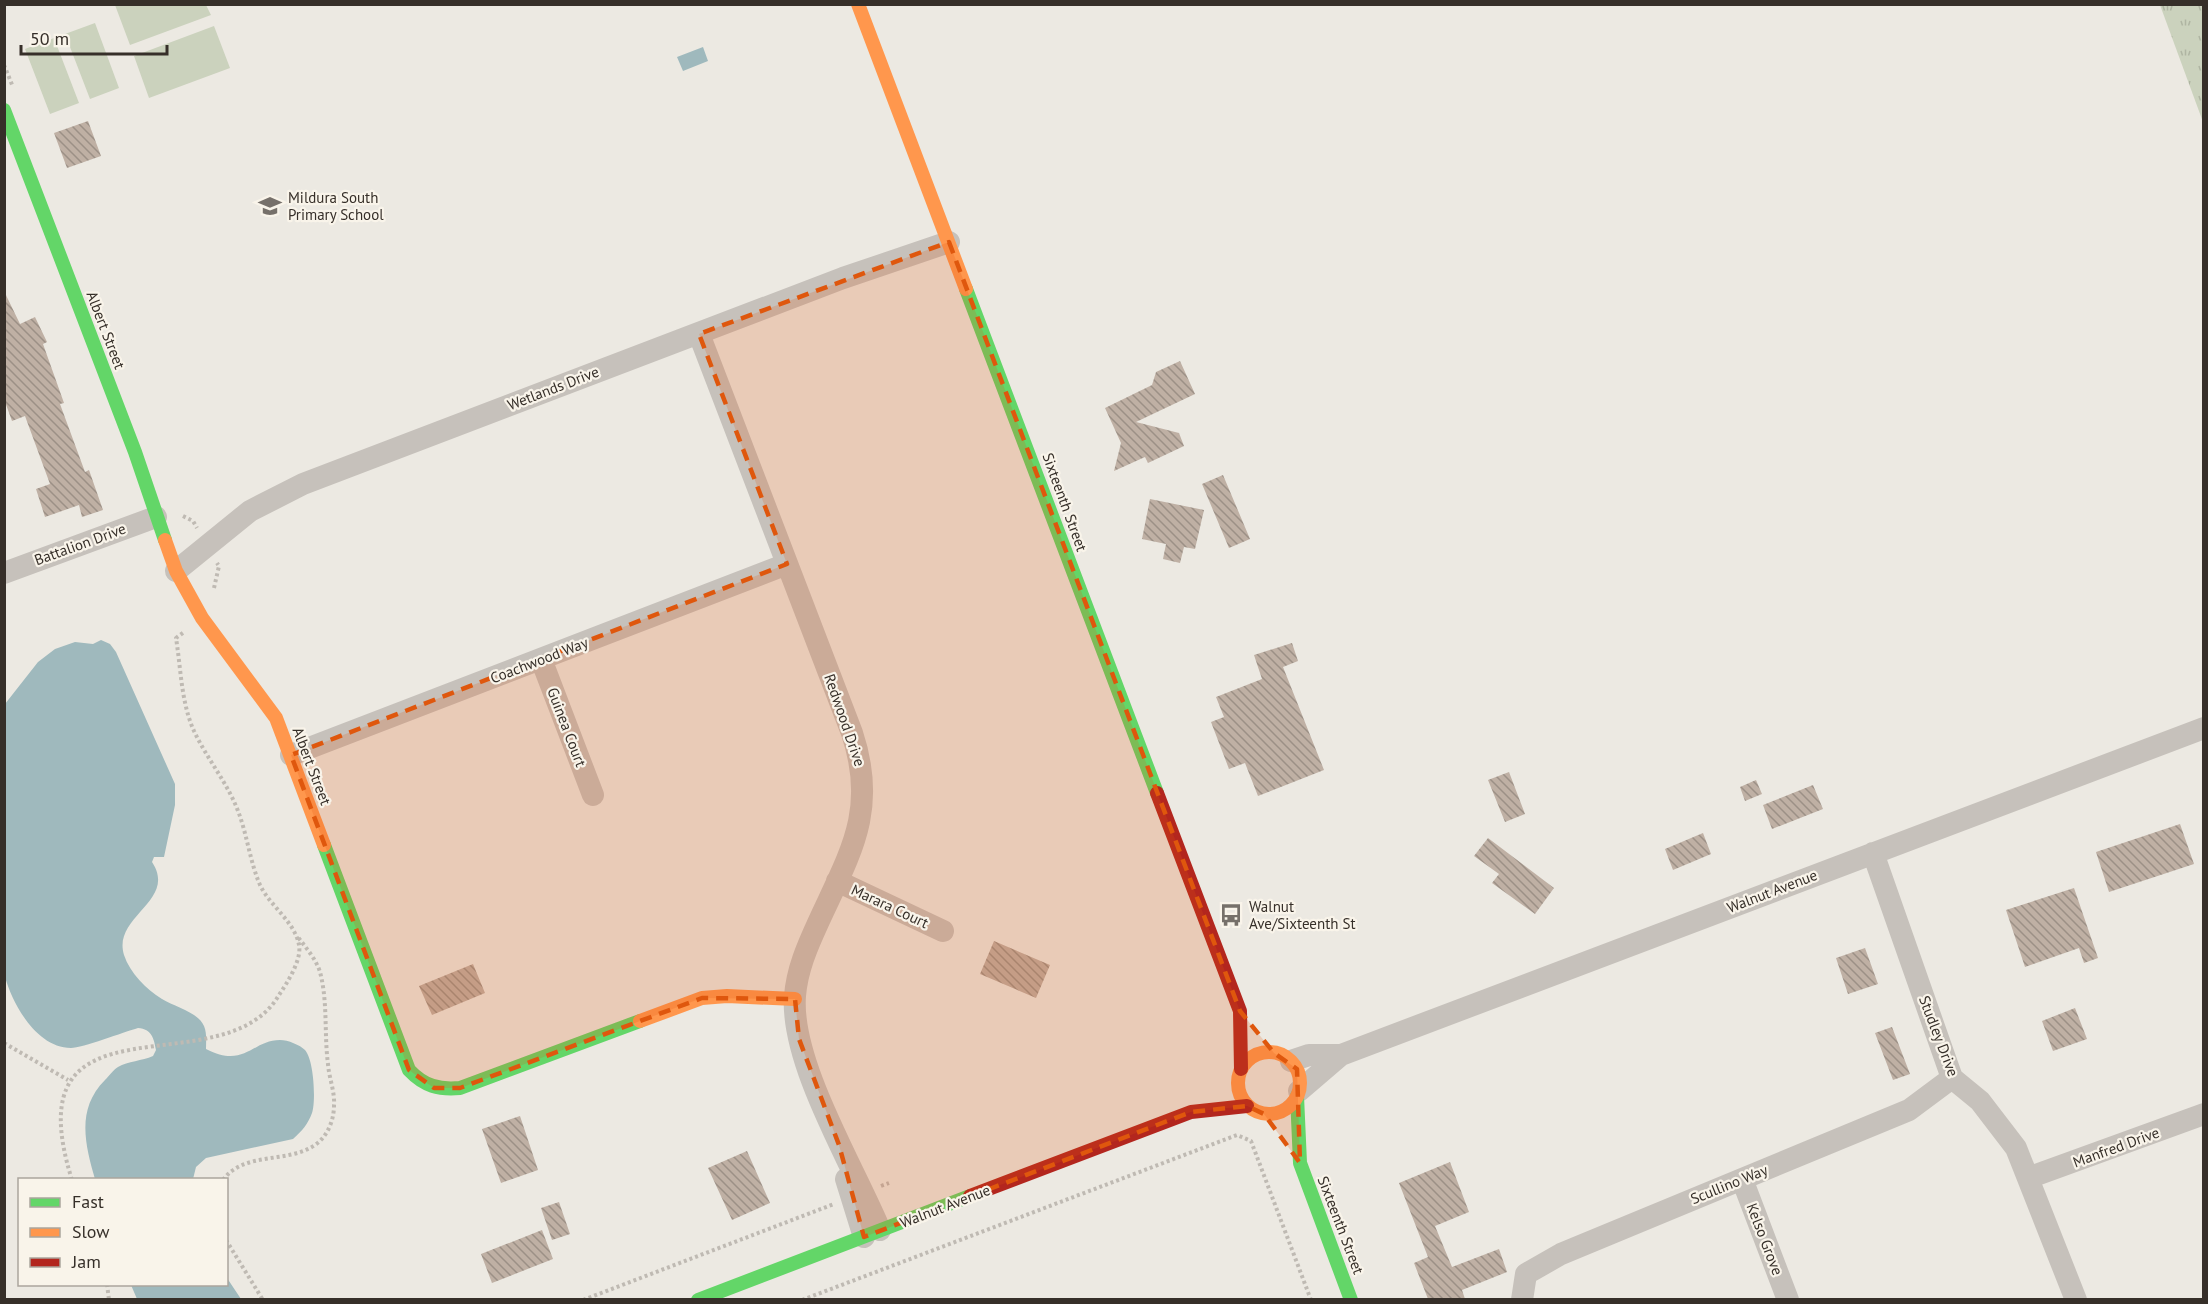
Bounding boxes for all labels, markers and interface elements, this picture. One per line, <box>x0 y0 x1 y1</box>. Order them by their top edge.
scale bar <box>21 18 166 56</box>
text: 50 m <box>30 27 69 50</box>
place label: Mildura South Primary School <box>288 188 384 224</box>
school or university icon: Mildura South Primary School <box>257 193 283 219</box>
street label: Albert Street <box>82 288 130 372</box>
street label: Wetlands Drive <box>505 362 601 414</box>
street label: Sixteenth Street <box>1038 450 1092 554</box>
street label: Battalion Drive <box>32 519 128 569</box>
street label: Coachwood Way <box>487 633 591 687</box>
street label: Redwood Drive <box>820 671 870 769</box>
street label: Guinea Court <box>543 685 591 769</box>
street label: Albert Street <box>288 724 336 808</box>
street label: Walnut Avenue <box>1724 865 1820 917</box>
street label: Marara Court <box>848 880 932 932</box>
place label: Walnut Ave/Sixteenth St <box>1249 897 1356 933</box>
bus stop icon: Walnut Ave/Sixteenth St <box>1218 902 1244 928</box>
street label: Studley Drive <box>1915 993 1963 1079</box>
street label: Manfred Drive <box>2070 1123 2162 1171</box>
street label: Scullino Way <box>1688 1160 1770 1208</box>
street label: Sixteenth Street <box>1314 1173 1368 1277</box>
legend <box>18 1178 228 1286</box>
street label: Walnut Avenue <box>897 1180 993 1232</box>
text: Fast <box>72 1190 104 1213</box>
street label: Kelso Grove <box>1743 1200 1787 1278</box>
text: Slow <box>72 1220 110 1243</box>
text: Jam <box>71 1250 101 1273</box>

